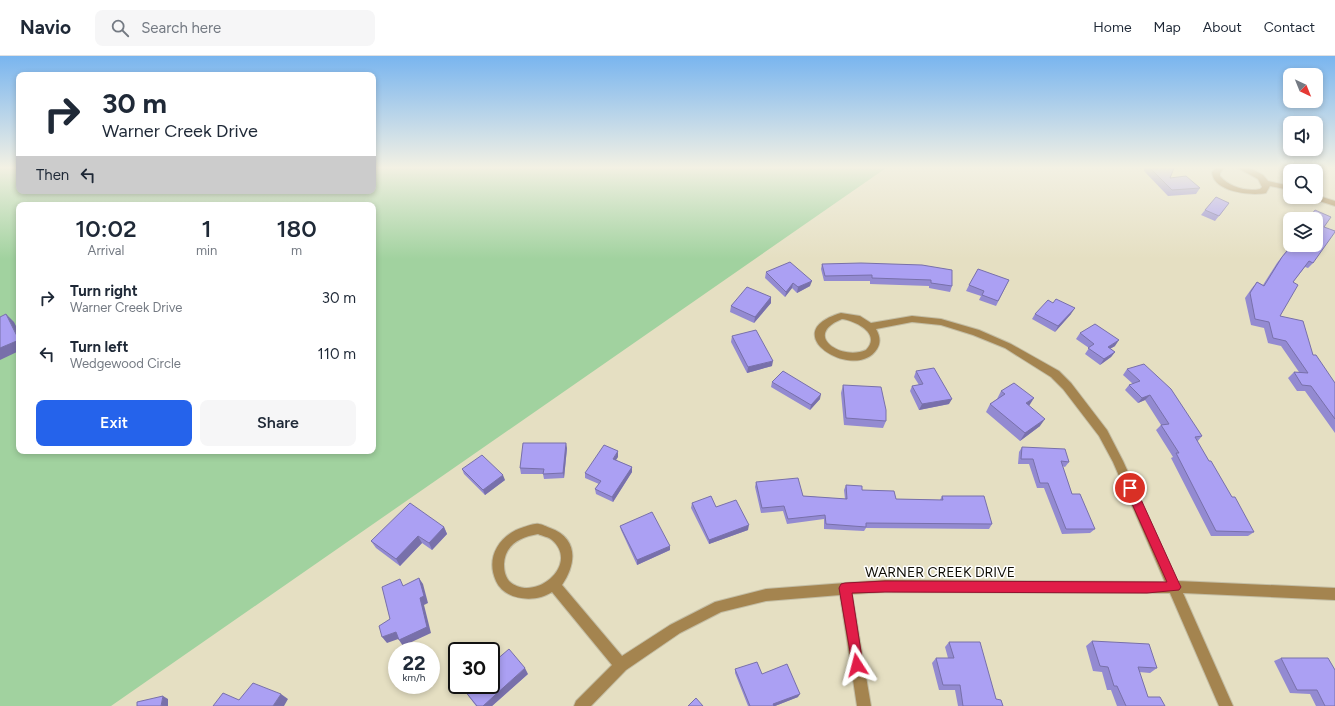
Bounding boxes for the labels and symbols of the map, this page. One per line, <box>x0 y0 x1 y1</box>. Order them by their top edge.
north arrow <box>1283 68 1323 108</box>
pin <box>1113 471 1147 505</box>
street label: WARNER CREEK DRIVE <box>865 564 1015 581</box>
speed limit sign: 30 <box>448 642 500 694</box>
position arrow <box>836 644 878 686</box>

